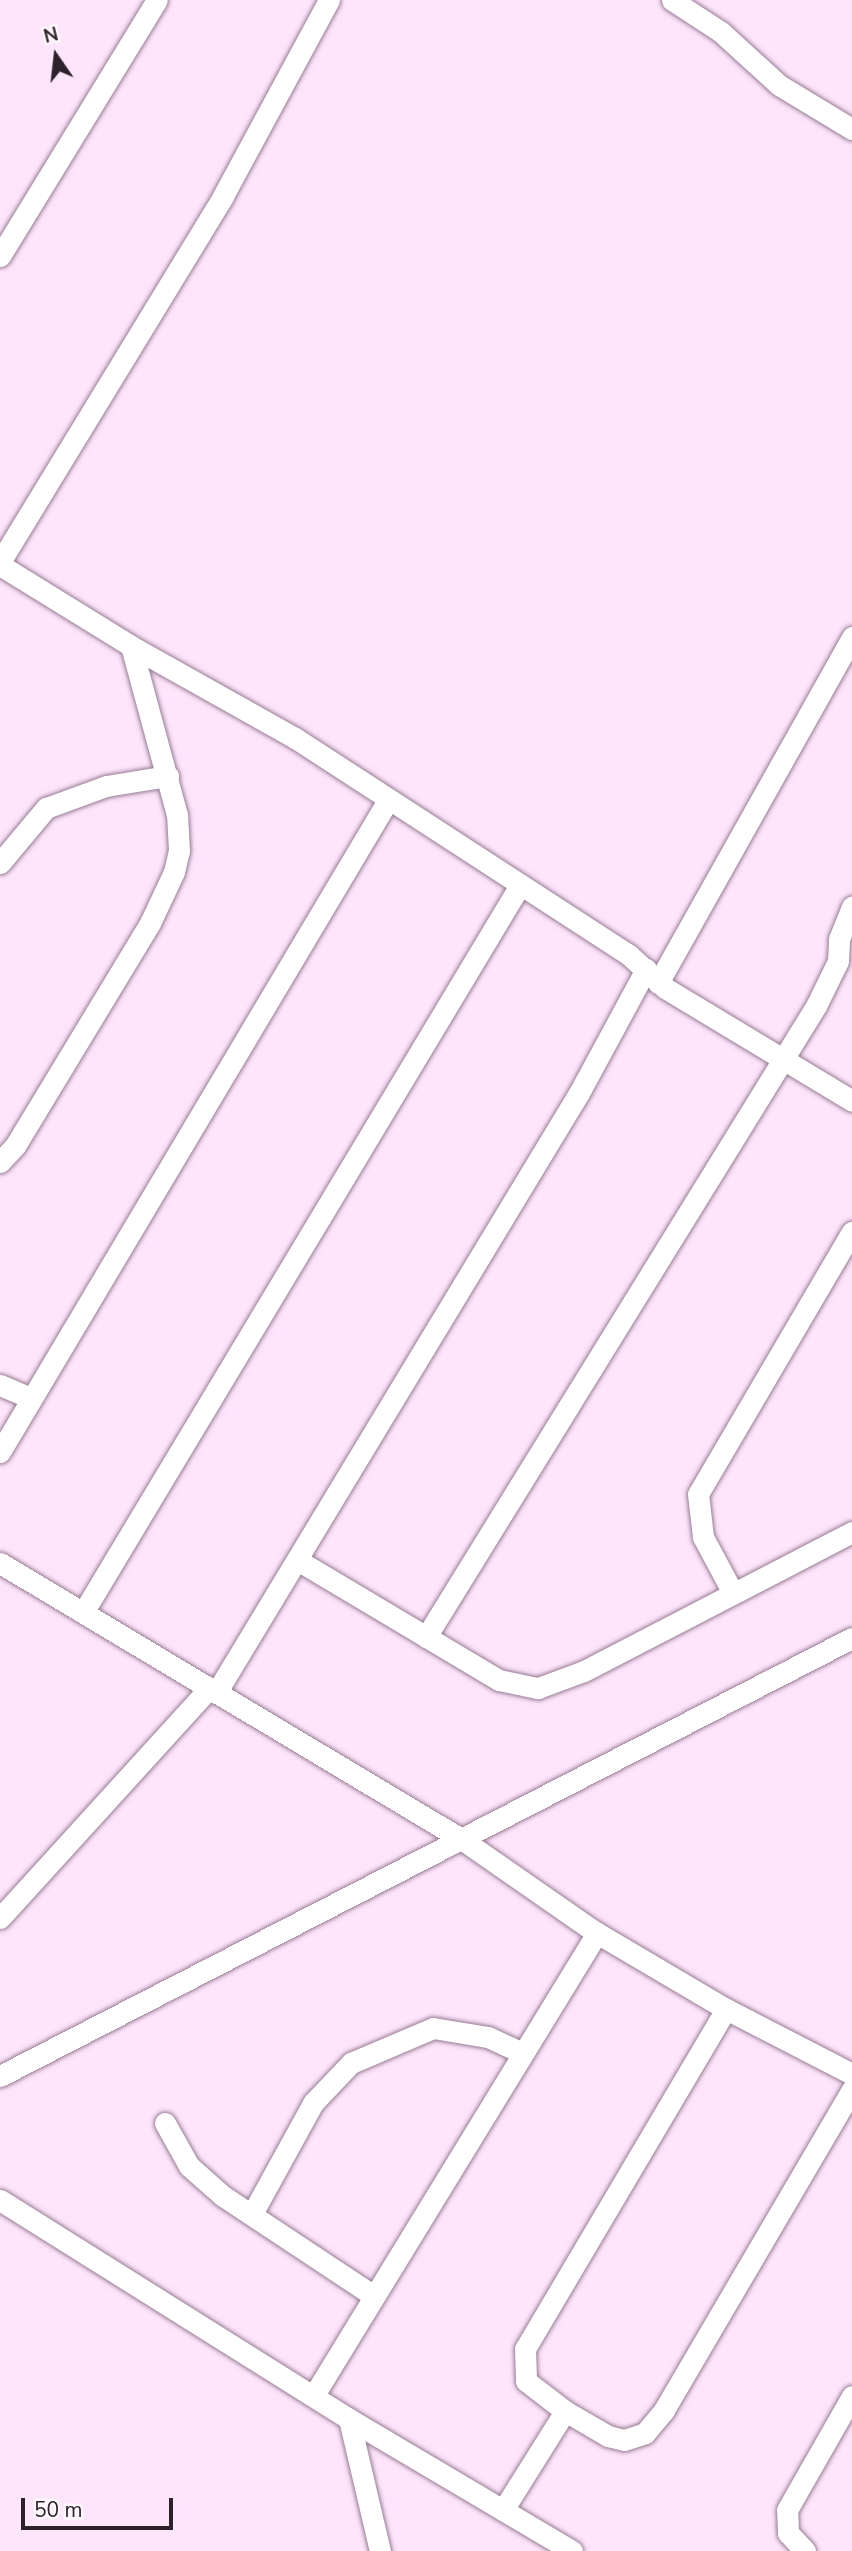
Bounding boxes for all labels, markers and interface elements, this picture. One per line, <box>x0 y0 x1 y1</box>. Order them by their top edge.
north arrow <box>21 21 91 91</box>
text: N <box>41 21 61 50</box>
scale bar <box>24 2484 177 2528</box>
text: 50 m <box>34 2496 83 2524</box>

